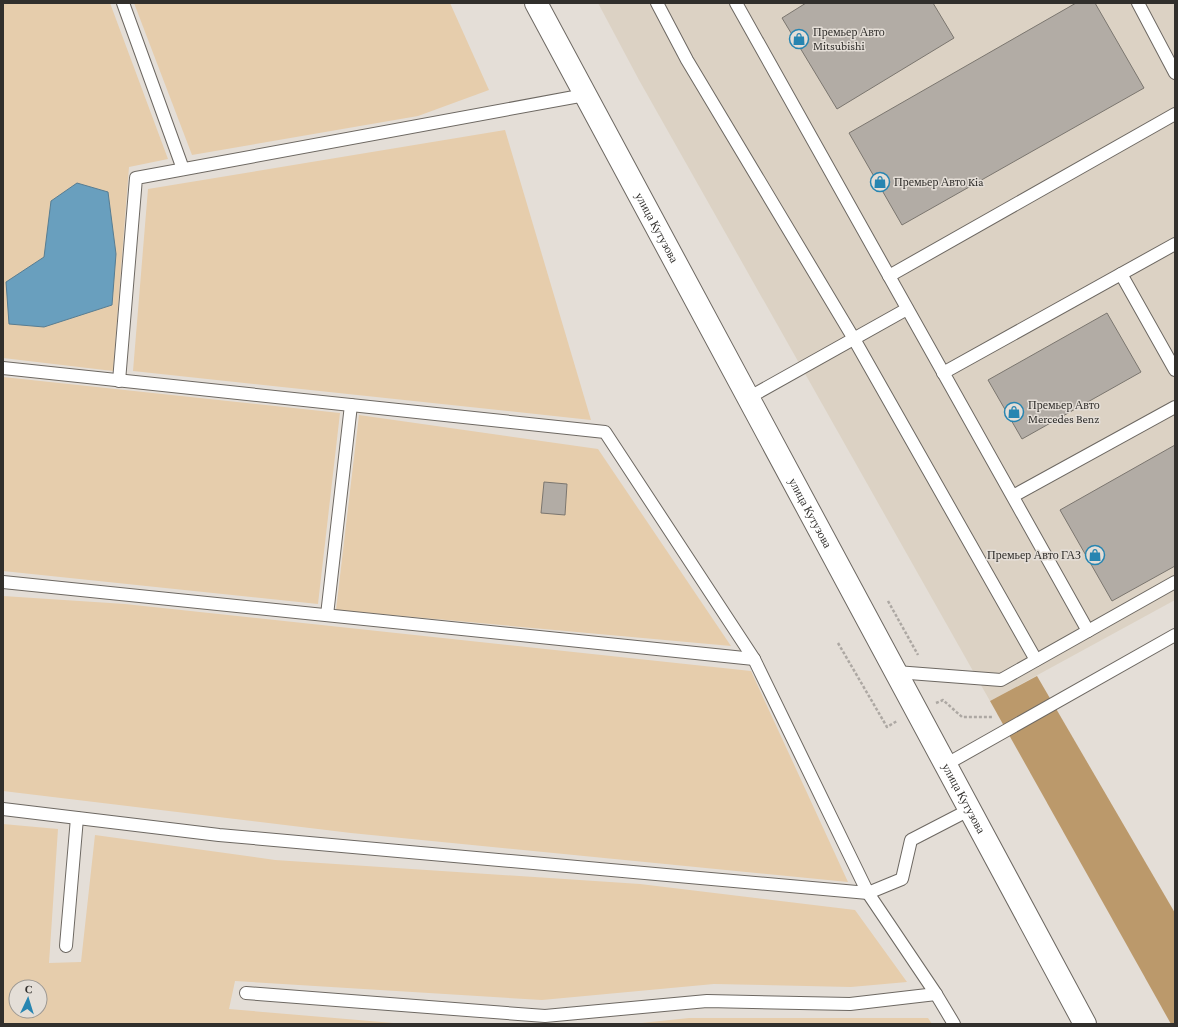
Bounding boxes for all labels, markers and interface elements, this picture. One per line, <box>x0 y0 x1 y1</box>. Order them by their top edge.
place label: Премьер Авто Mitsubishi <box>813 25 885 53</box>
shop icon: Премьер Авто Mitsubishi <box>788 28 810 50</box>
shop icon: Премьер Авто Kia <box>869 171 891 193</box>
place label: Премьер Авто Kia <box>894 175 984 189</box>
street label: улица Кутузова <box>632 190 682 266</box>
place label: Премьер Авто Mercedes Benz <box>1028 398 1100 426</box>
shop icon: Премьер Авто Mercedes Benz <box>1003 401 1025 423</box>
street label: улица Кутузова <box>786 475 835 551</box>
shop icon: Премьер Авто ГАЗ <box>1084 544 1106 566</box>
place label: Премьер Авто ГАЗ <box>987 548 1081 562</box>
street label: улица Кутузова <box>939 761 989 836</box>
north arrow <box>8 979 48 1019</box>
text: С <box>24 983 33 995</box>

